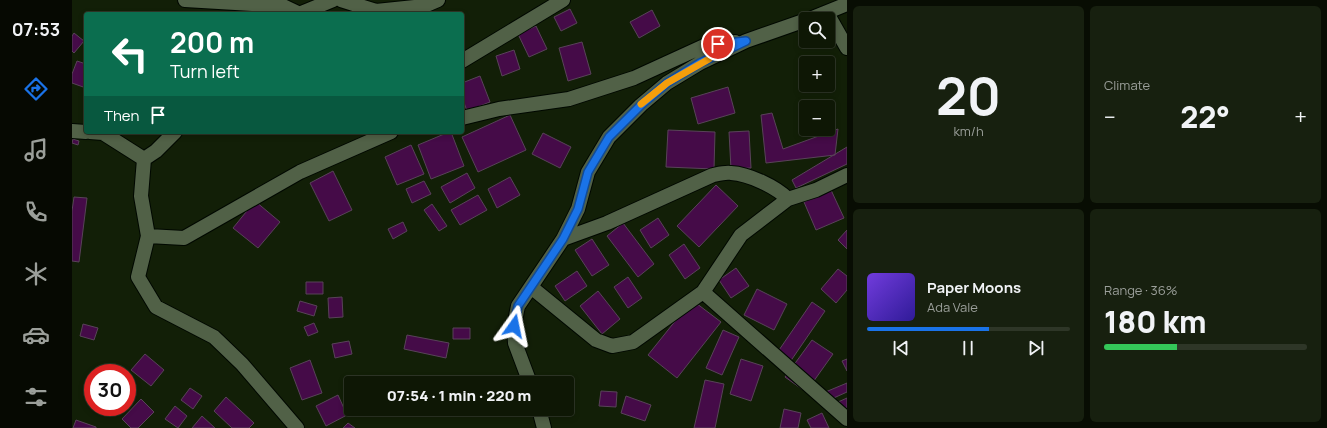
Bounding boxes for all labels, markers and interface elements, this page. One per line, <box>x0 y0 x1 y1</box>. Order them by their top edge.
map controls <box>799 12 835 136</box>
button: search <box>799 12 835 48</box>
text: 07:53 <box>12 17 60 41</box>
text: 200 m <box>170 23 254 61</box>
pin <box>701 27 735 61</box>
icon: left <box>104 28 156 80</box>
icon: arrive <box>707 33 729 55</box>
button: + <box>799 56 835 92</box>
text: Turn left <box>170 59 240 83</box>
text: 20 <box>936 60 1001 131</box>
icon: directions <box>22 75 50 103</box>
text: Climate <box>1104 76 1150 94</box>
text: 22° <box>1180 96 1230 137</box>
button: − <box>799 100 835 136</box>
text: − <box>1104 102 1116 132</box>
text: + <box>1294 102 1307 132</box>
icon: arrive <box>147 104 169 126</box>
text: Then <box>104 105 139 126</box>
text: km/h <box>953 122 984 140</box>
icon: music <box>22 136 50 164</box>
icon: phone <box>22 198 50 226</box>
icon: climate <box>22 260 50 288</box>
text: Paper Moons <box>927 277 1021 298</box>
text: Range · 36% <box>1104 281 1178 299</box>
text: Ada Vale <box>927 298 978 316</box>
text: 180 km <box>1104 301 1207 342</box>
position arrow <box>493 305 535 347</box>
icon: car <box>22 321 50 349</box>
icon: previous <box>890 337 912 359</box>
icon: pause <box>957 337 979 359</box>
icon: next <box>1025 337 1047 359</box>
speed limit sign: 30 <box>84 364 136 416</box>
icon: filters <box>22 383 50 411</box>
text: 07:54 · 1 min · 220 m <box>387 385 531 406</box>

